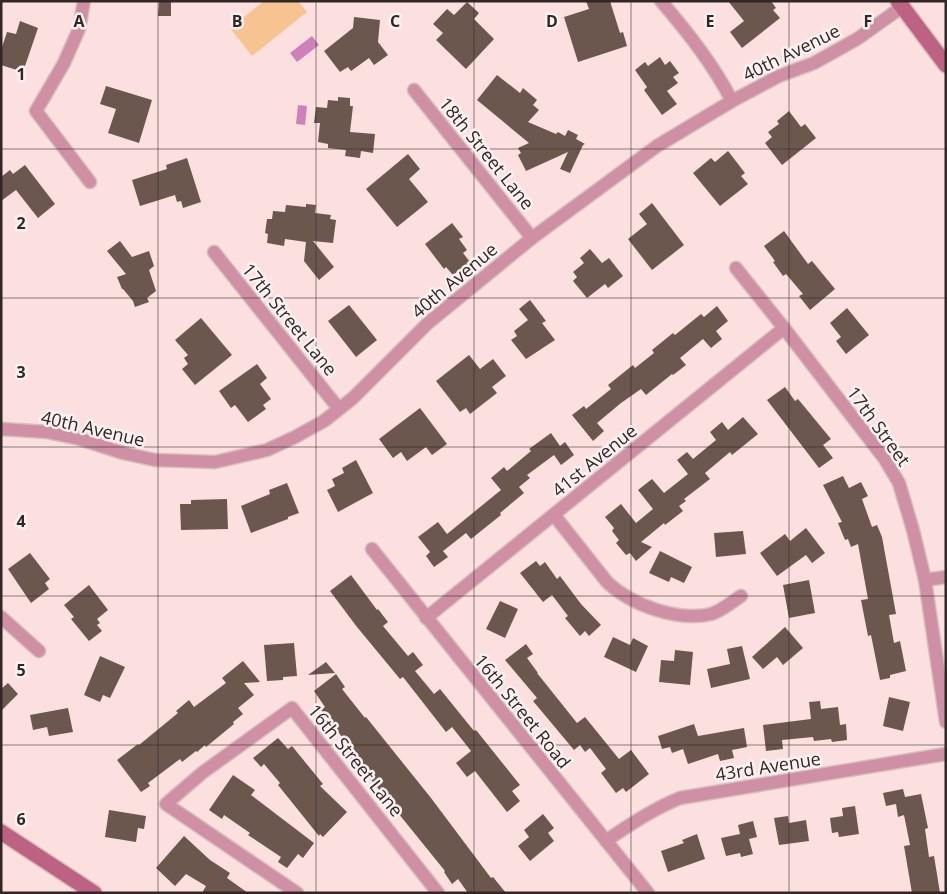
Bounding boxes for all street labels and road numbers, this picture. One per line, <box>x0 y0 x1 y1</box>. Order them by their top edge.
street label: 40th Avenue <box>738 18 844 86</box>
street label: 18th Street Lane <box>434 92 540 214</box>
street label: 40th Avenue <box>406 237 502 323</box>
street label: 17th Street Lane <box>237 258 343 380</box>
street label: 17th Street <box>842 381 916 471</box>
street label: 40th Avenue <box>39 404 147 452</box>
street label: 41st Avenue <box>546 418 642 502</box>
street label: 16th Street Road <box>469 649 577 773</box>
street label: 16th Street Lane <box>303 699 409 821</box>
street label: 43rd Avenue <box>714 746 822 786</box>

